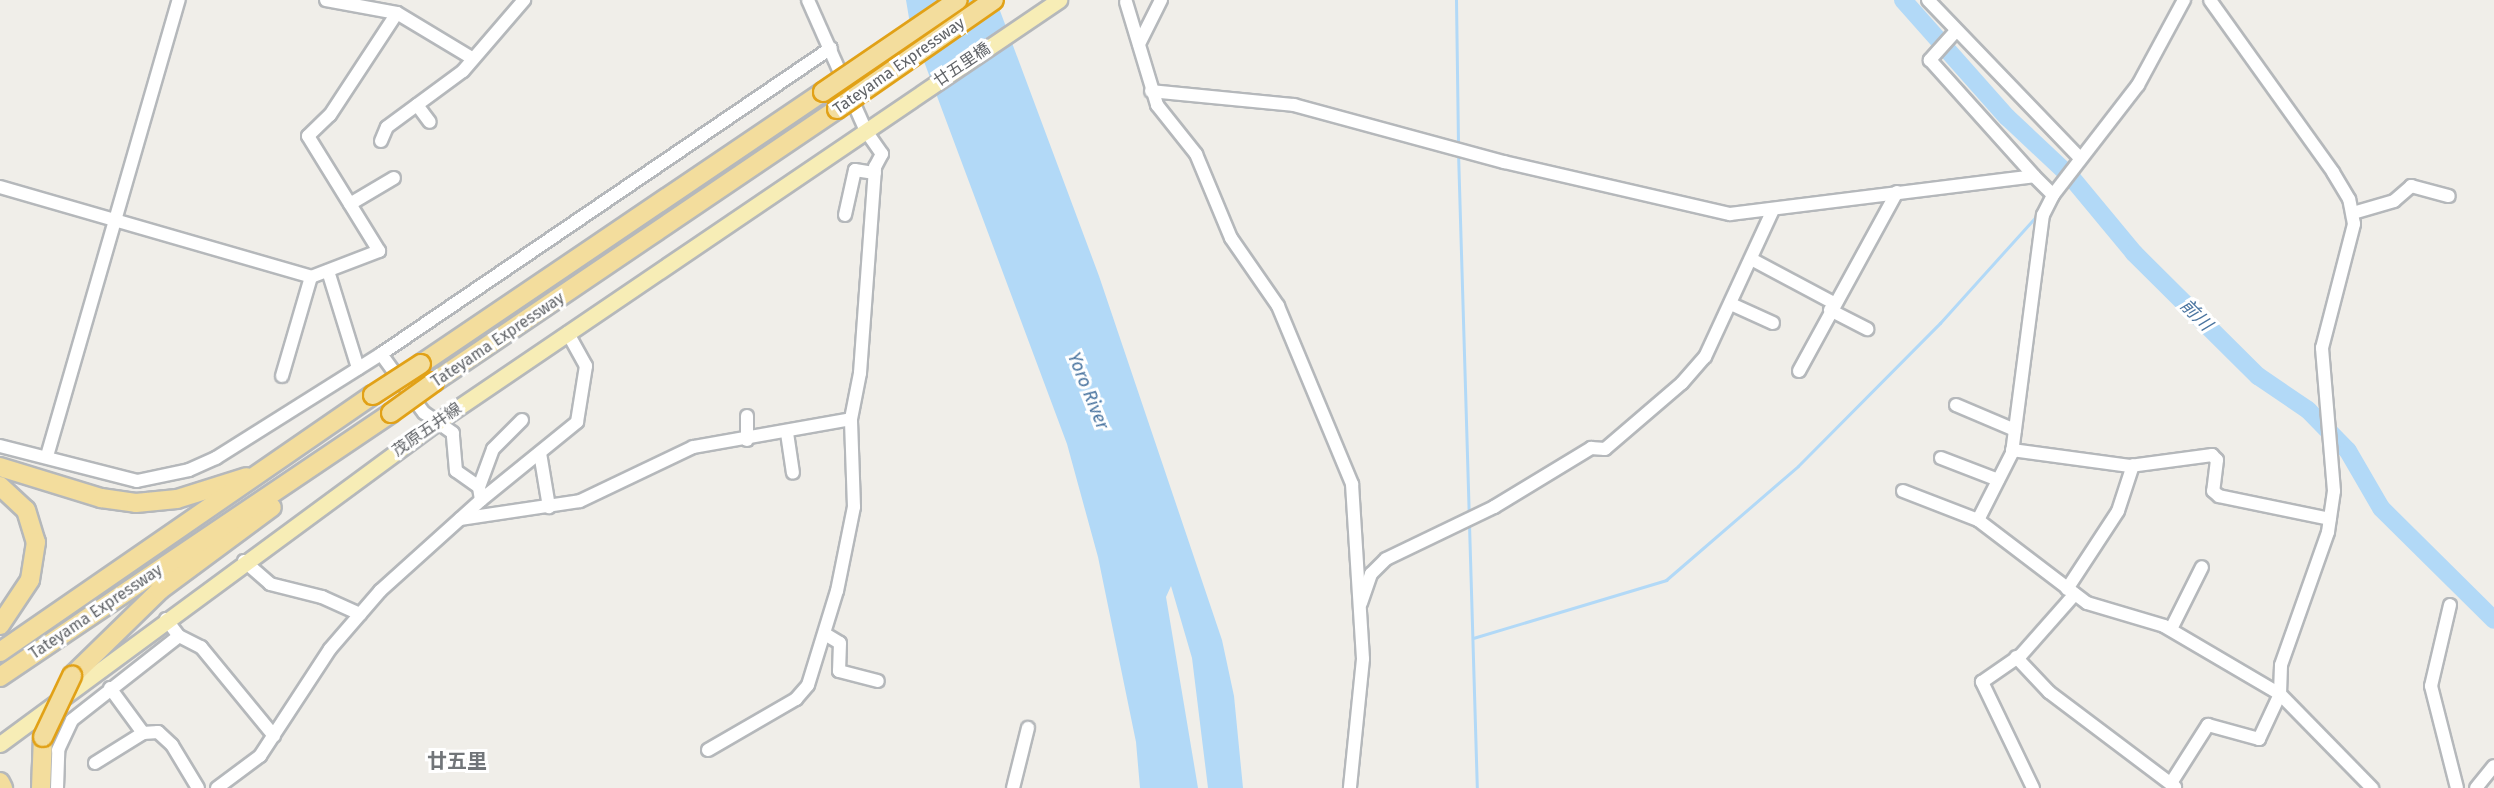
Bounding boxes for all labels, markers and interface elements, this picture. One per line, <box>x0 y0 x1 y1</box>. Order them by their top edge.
street label: Tateyama Expressway <box>830 13 968 119</box>
street label: 廿五里橋 <box>930 39 994 91</box>
street label: Tateyama Expressway <box>428 288 568 392</box>
water label: 前川 <box>2176 295 2216 335</box>
water label: Yoro River <box>1063 349 1113 433</box>
street label: 茂原五井線 <box>389 399 465 461</box>
street label: Tateyama Expressway <box>26 560 166 664</box>
district label: 廿五里 <box>427 749 487 773</box>

